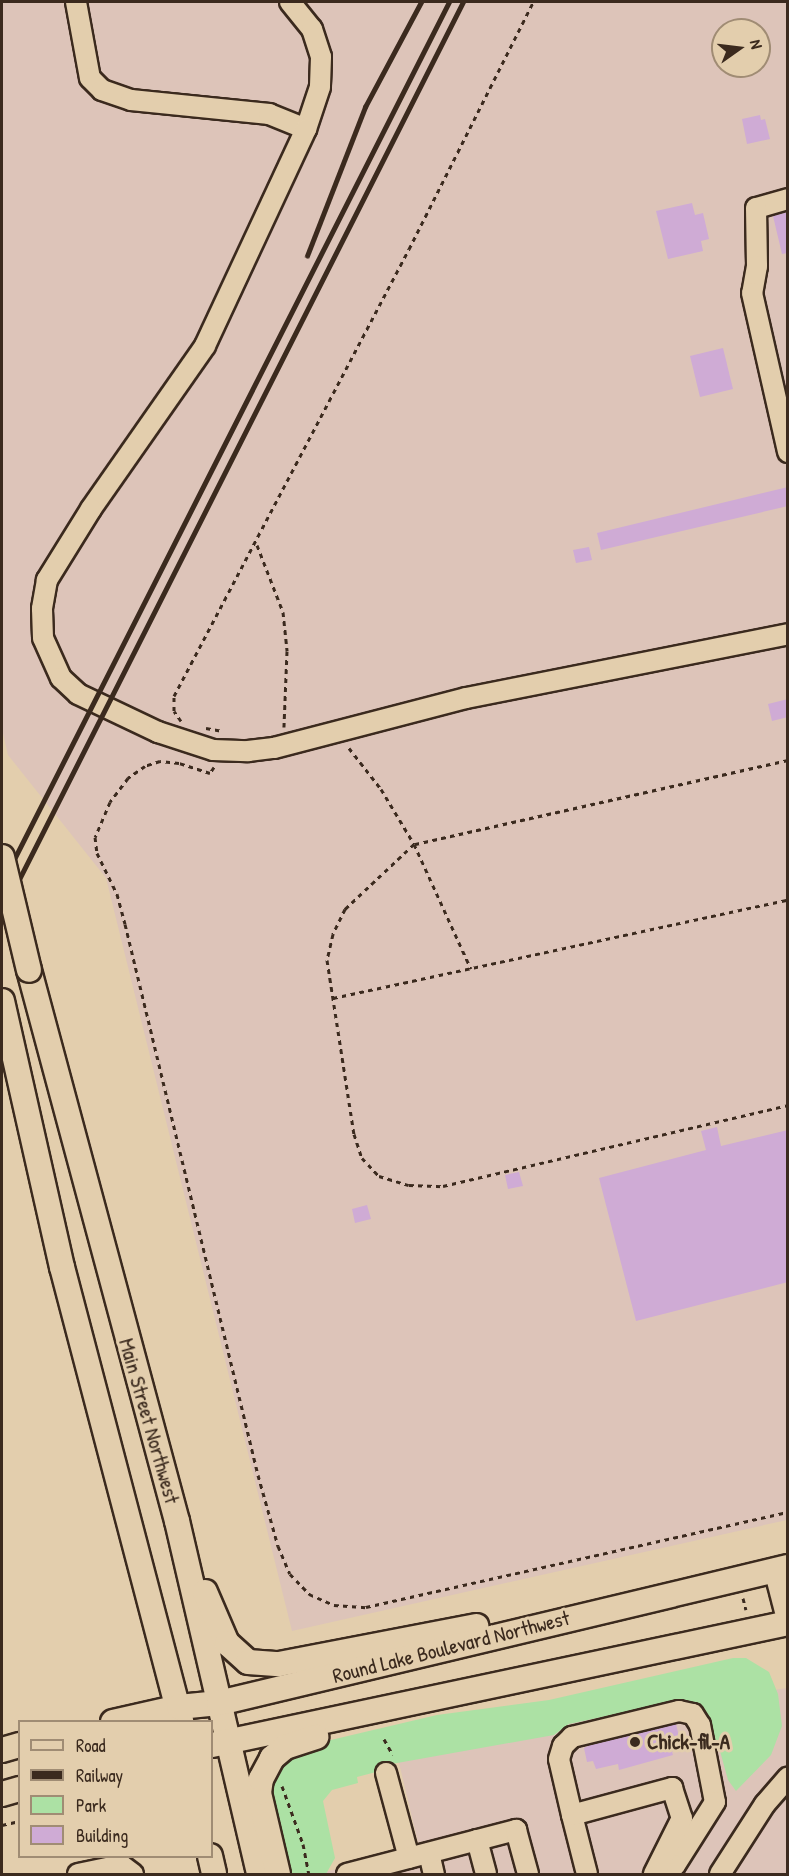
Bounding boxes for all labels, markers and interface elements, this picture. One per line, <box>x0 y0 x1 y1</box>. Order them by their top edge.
north arrow <box>711 18 771 78</box>
text: N <box>745 37 768 51</box>
street label: Main Street Northwest <box>113 1336 185 1506</box>
street label: Round Lake Boulevard Northwest <box>330 1605 572 1689</box>
legend <box>18 1720 213 1858</box>
place label: Chick-fil-A <box>647 1729 730 1755</box>
text: Road <box>76 1733 106 1758</box>
marker: Chick-fil-A <box>628 1735 642 1749</box>
text: Railway <box>76 1763 123 1788</box>
text: Park <box>76 1793 106 1818</box>
text: Building <box>76 1823 128 1848</box>

